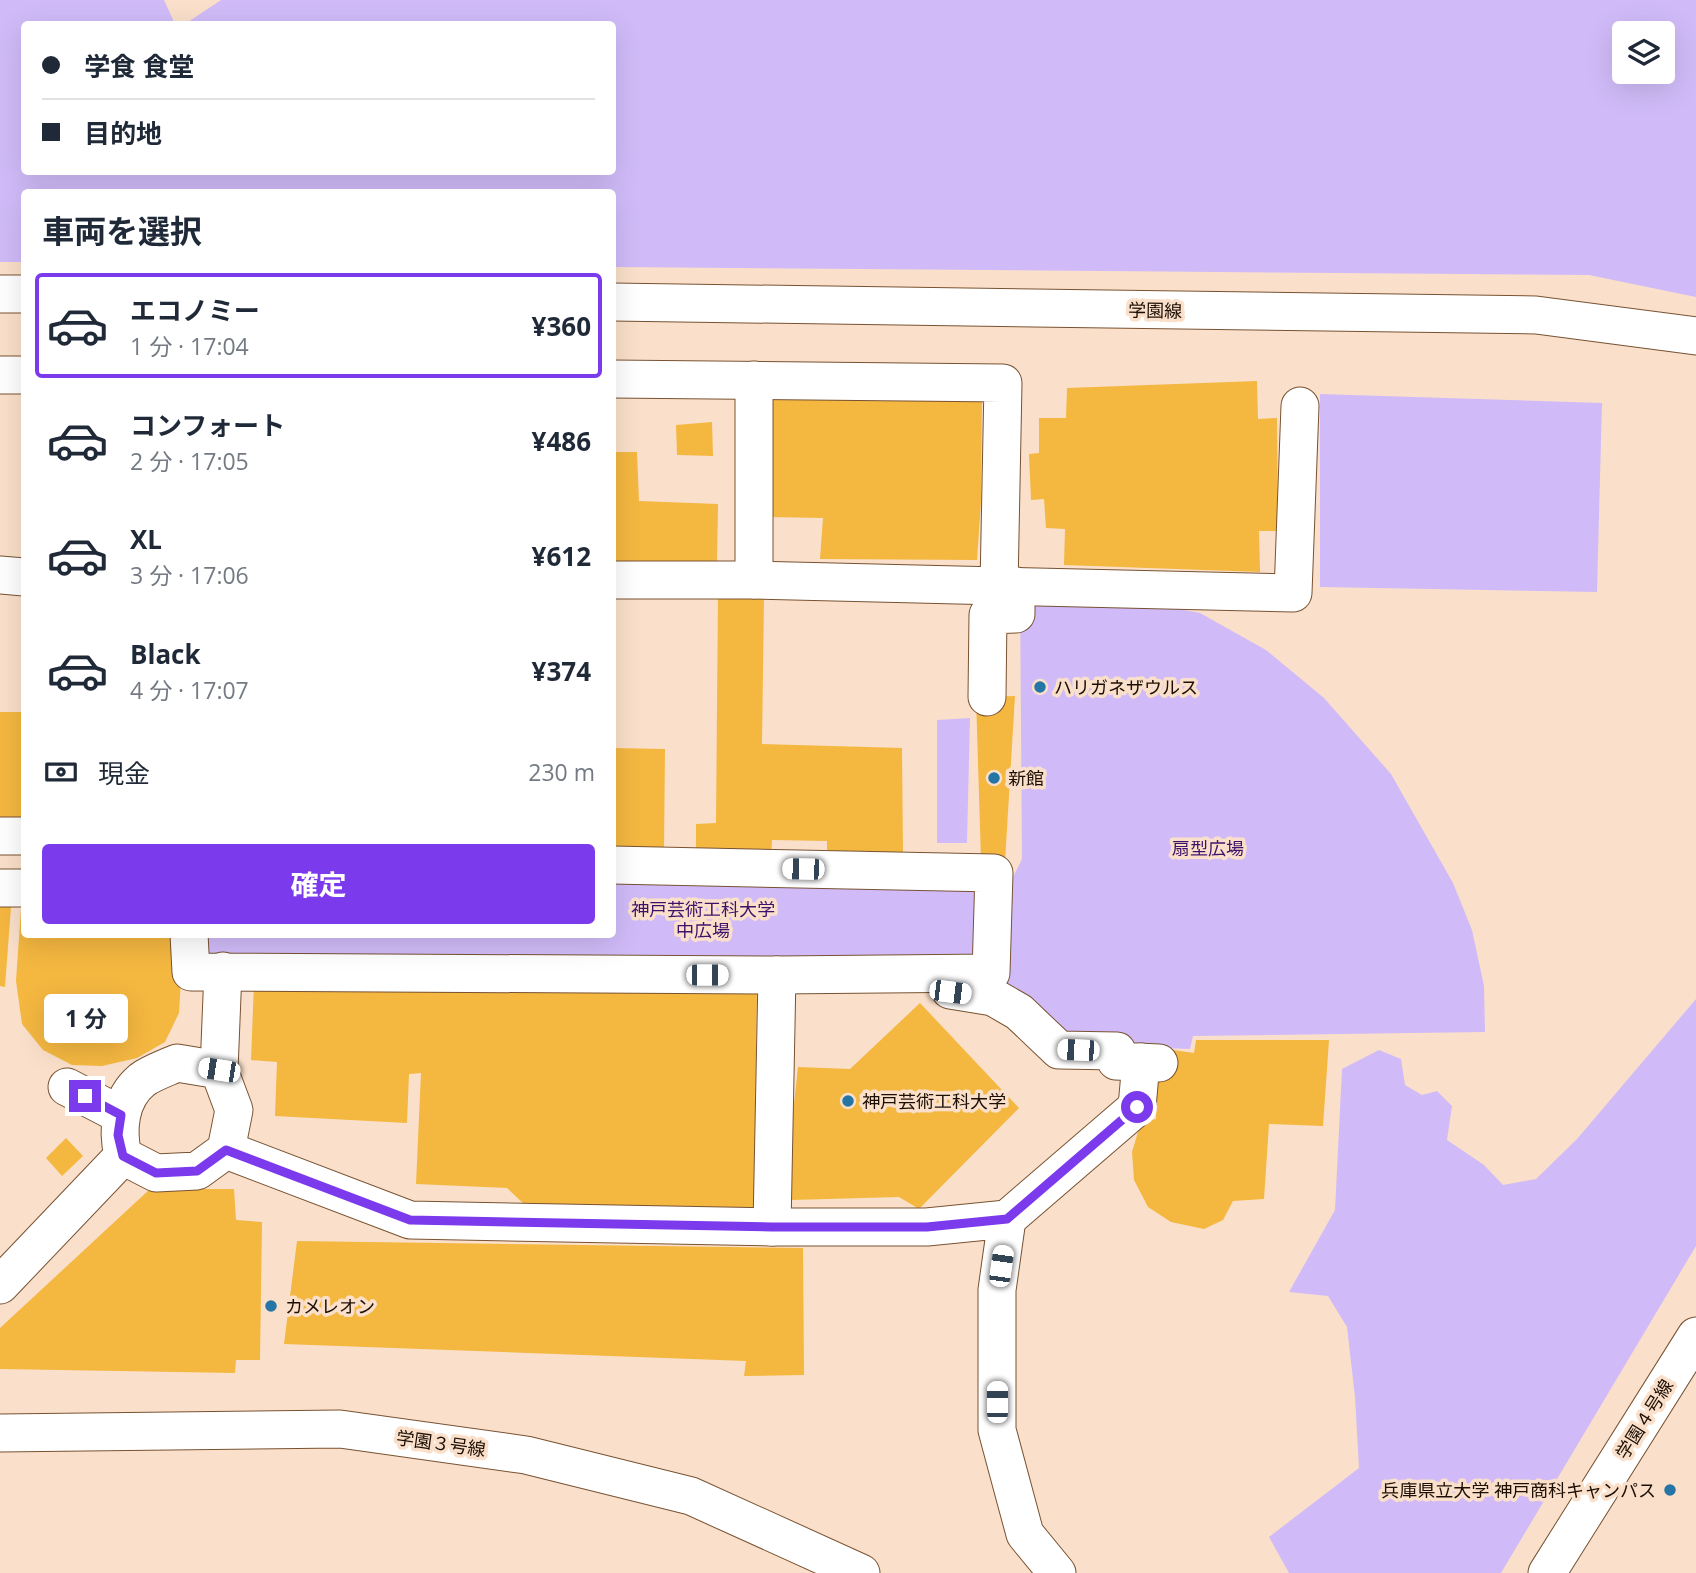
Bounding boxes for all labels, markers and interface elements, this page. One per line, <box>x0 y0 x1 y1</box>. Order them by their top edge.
map controls <box>1612 21 1675 84</box>
button: layers <box>1612 21 1675 84</box>
text: 学食 食堂 <box>84 48 195 84</box>
text: 目的地 <box>84 115 162 151</box>
text: 車両を選択 <box>42 209 202 252</box>
text: エコノミー <box>130 292 260 328</box>
icon: car <box>46 294 109 357</box>
street label: 学園線 <box>1128 298 1182 322</box>
text: ¥360 <box>532 308 591 344</box>
text: 1 分 · 17:04 <box>130 330 249 362</box>
text: コンフォート <box>130 407 285 443</box>
icon: car <box>46 409 109 472</box>
text: ¥486 <box>532 423 591 459</box>
text: 2 分 · 17:05 <box>130 445 249 477</box>
text: XL <box>130 521 162 557</box>
icon: car <box>46 524 109 587</box>
text: ¥612 <box>532 538 591 574</box>
text: 3 分 · 17:06 <box>130 559 249 591</box>
text: Black <box>130 636 201 672</box>
icon: car <box>46 639 109 702</box>
text: ¥374 <box>532 653 591 689</box>
text: 4 分 · 17:07 <box>130 674 249 706</box>
place label: ハリガネザウルス <box>1054 675 1198 699</box>
marker: ハリガネザウルス <box>1032 679 1048 695</box>
icon: cash <box>42 753 80 791</box>
text: 現金 <box>98 755 150 791</box>
text: 230 m <box>528 756 595 788</box>
place label: 新館 <box>1008 766 1044 790</box>
marker: 新館 <box>986 770 1002 786</box>
park label: 扇型広場 <box>1172 836 1244 860</box>
button: 確定 <box>42 844 595 924</box>
car <box>782 858 825 880</box>
park label: 神戸芸術工科大学 中広場 <box>631 897 775 942</box>
car <box>687 965 729 986</box>
car <box>928 979 973 1005</box>
callout: 1 分 <box>43 995 127 1044</box>
text: 1 分 <box>65 1002 107 1034</box>
car <box>1057 1039 1100 1061</box>
car <box>197 1056 242 1084</box>
route end <box>69 1080 101 1112</box>
place label: 神戸芸術工科大学 <box>862 1089 1006 1113</box>
route start <box>1121 1091 1153 1123</box>
marker: 神戸芸術工科大学 <box>840 1093 856 1109</box>
car <box>988 1244 1015 1288</box>
place label: カメレオン <box>285 1294 375 1318</box>
marker: カメレオン <box>263 1298 279 1314</box>
street label: 学園４号線 <box>1610 1374 1678 1464</box>
car <box>987 1381 1008 1423</box>
street label: 学園３号線 <box>395 1425 487 1461</box>
place label: 兵庫県立大学 神戸商科キャンパス <box>1381 1478 1656 1502</box>
marker: 兵庫県立大学 神戸商科キャンパス <box>1662 1482 1678 1498</box>

